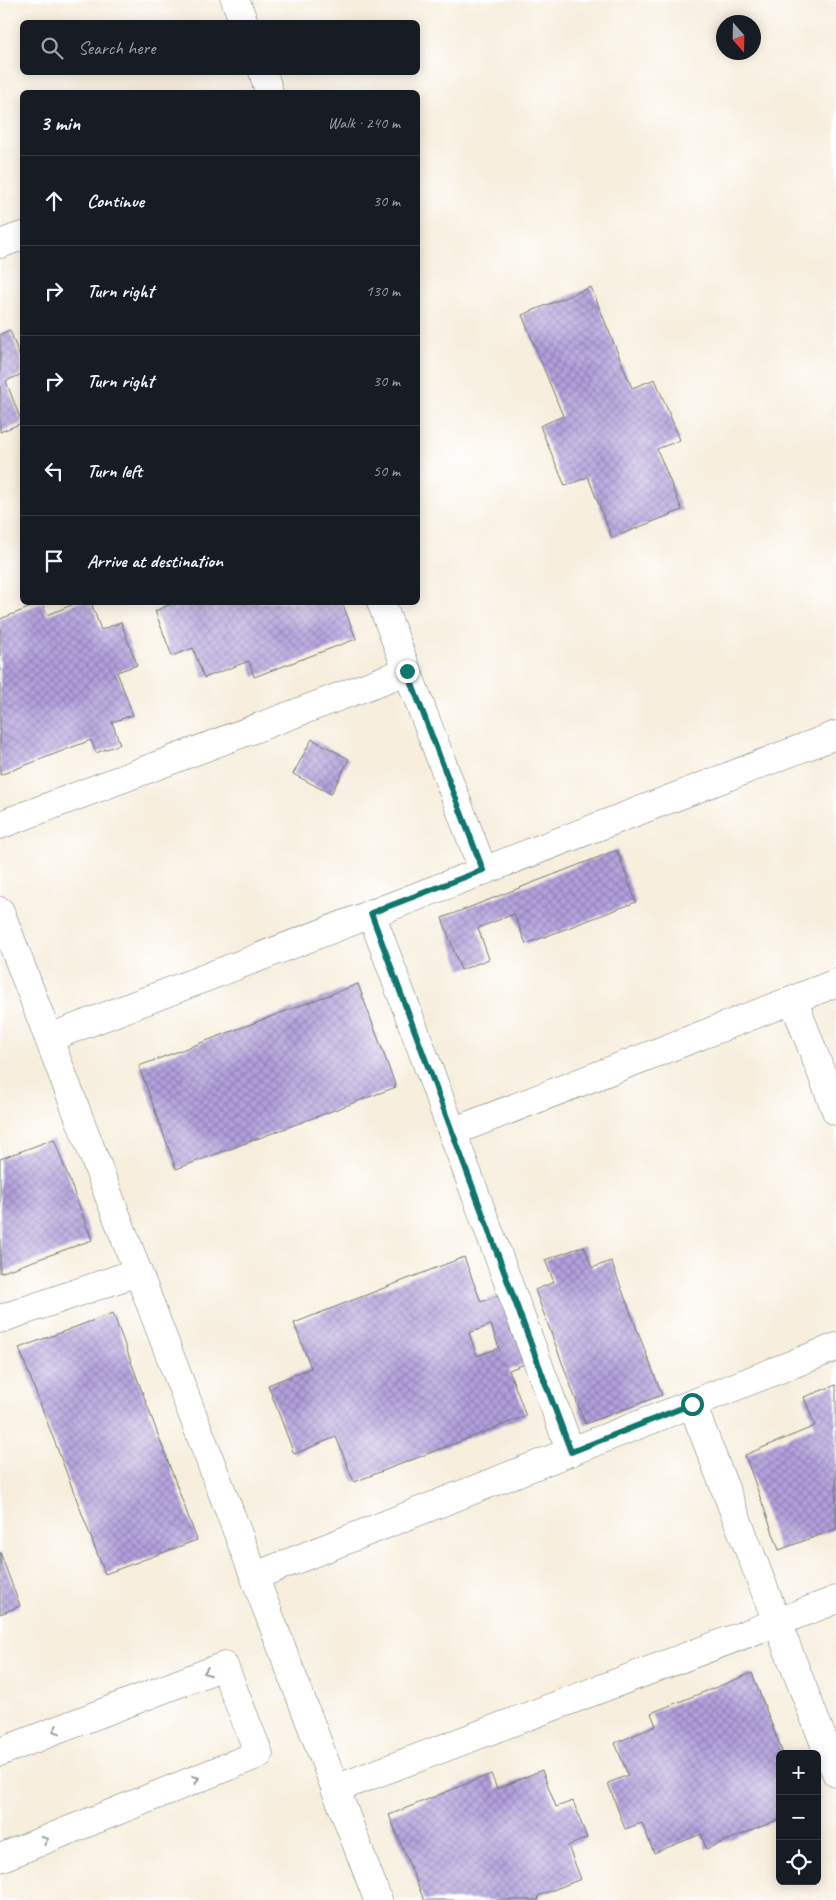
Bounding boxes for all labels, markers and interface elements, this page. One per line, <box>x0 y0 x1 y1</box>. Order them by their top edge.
north arrow <box>716 15 761 60</box>
search box <box>20 20 420 75</box>
icon: search <box>38 34 66 62</box>
text: Search here <box>78 36 155 60</box>
text: 3 min <box>40 110 80 136</box>
text: Walk · 240 m <box>328 113 400 133</box>
icon: ahead <box>40 187 68 215</box>
text: Continue <box>87 189 144 213</box>
text: 30 m <box>373 191 400 211</box>
icon: right <box>40 277 68 305</box>
text: Turn right <box>87 279 154 303</box>
text: 130 m <box>366 281 400 301</box>
icon: right <box>40 367 68 395</box>
text: Turn right <box>87 369 154 393</box>
text: 30 m <box>373 371 400 391</box>
icon: left <box>40 457 68 485</box>
text: Turn left <box>87 459 142 483</box>
text: 50 m <box>373 461 400 481</box>
icon: arrive <box>40 547 68 575</box>
text: Arrive at destination <box>87 549 223 573</box>
route end <box>396 660 419 683</box>
route start <box>681 1393 704 1416</box>
one-way arrow <box>204 1666 212 1676</box>
one-way arrow <box>52 1724 61 1734</box>
map controls <box>776 1750 821 1885</box>
button: + <box>776 1750 821 1795</box>
one-way arrow <box>191 1775 200 1785</box>
button: − <box>776 1795 821 1840</box>
one-way arrow <box>40 1836 49 1846</box>
button: locate <box>776 1840 821 1885</box>

